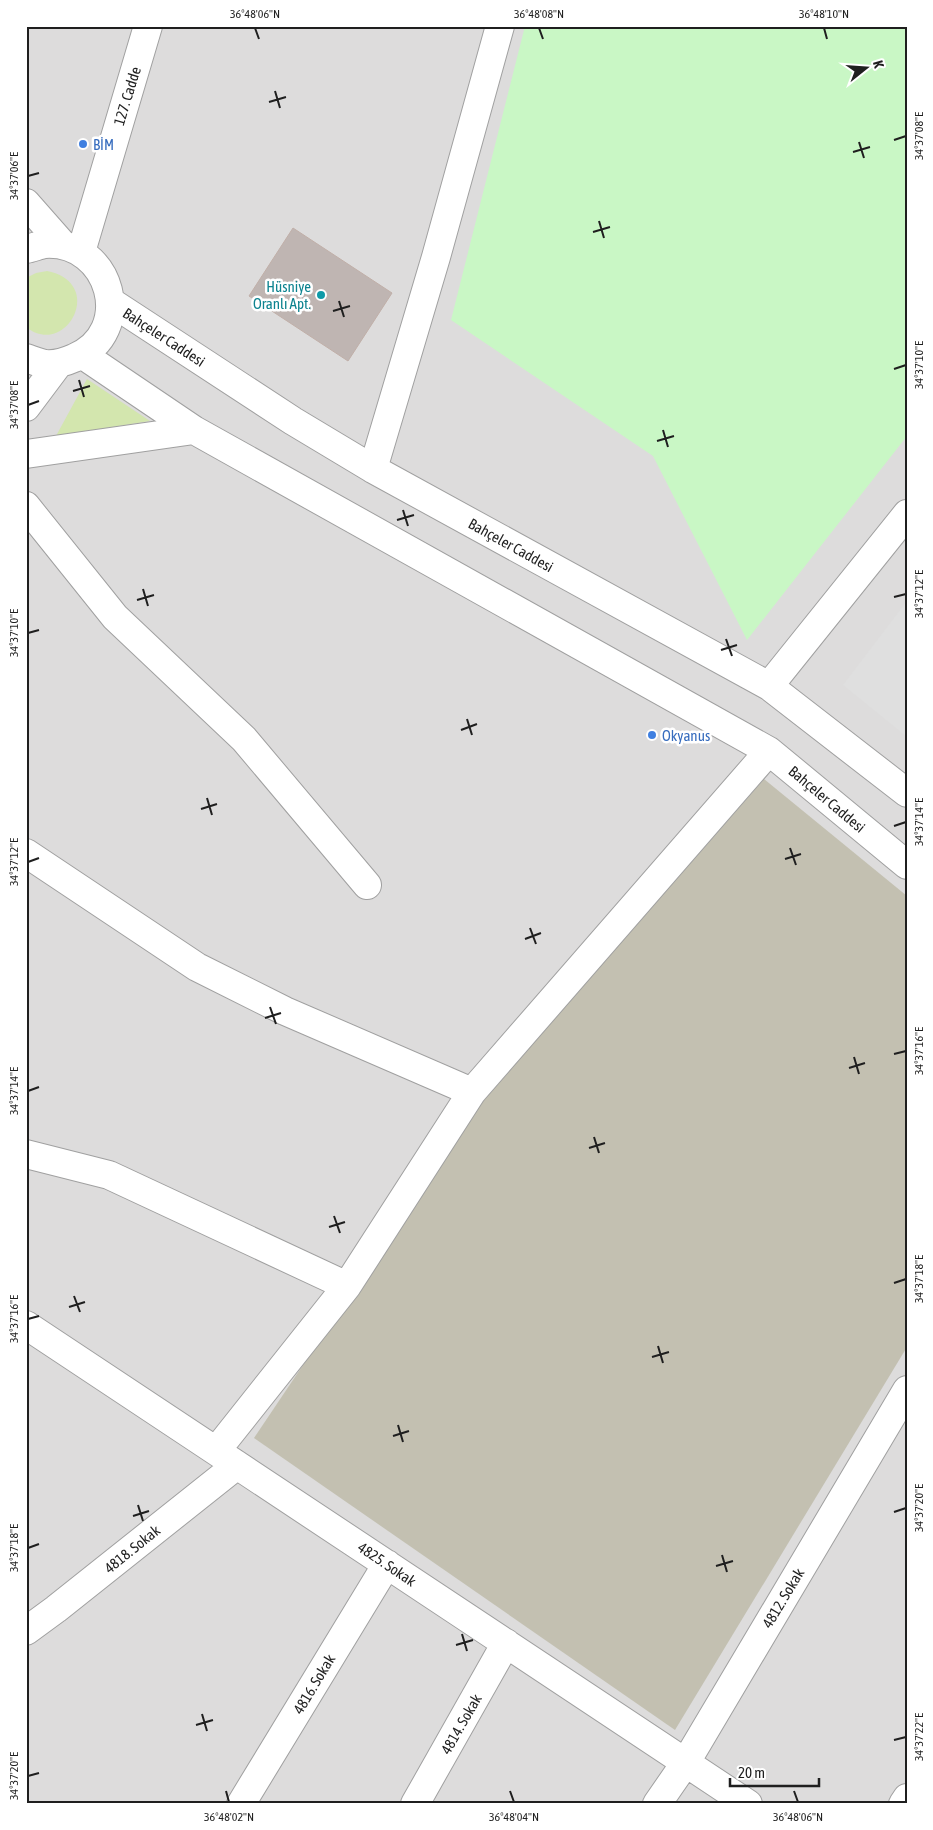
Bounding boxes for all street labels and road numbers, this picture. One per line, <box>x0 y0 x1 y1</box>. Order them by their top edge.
street label: 127. Cadde <box>110 64 144 127</box>
street label: Bahçeler Caddesi <box>120 304 208 370</box>
street label: Bahçeler Caddesi <box>466 515 556 575</box>
street label: Bahçeler Caddesi <box>785 762 869 836</box>
street label: 4818. Sokak <box>101 1521 163 1577</box>
street label: 4825. Sokak <box>355 1538 420 1590</box>
street label: 4812. Sokak <box>759 1565 808 1631</box>
street label: 4816. Sokak <box>290 1651 339 1717</box>
street label: 4814. Sokak <box>437 1691 485 1757</box>

